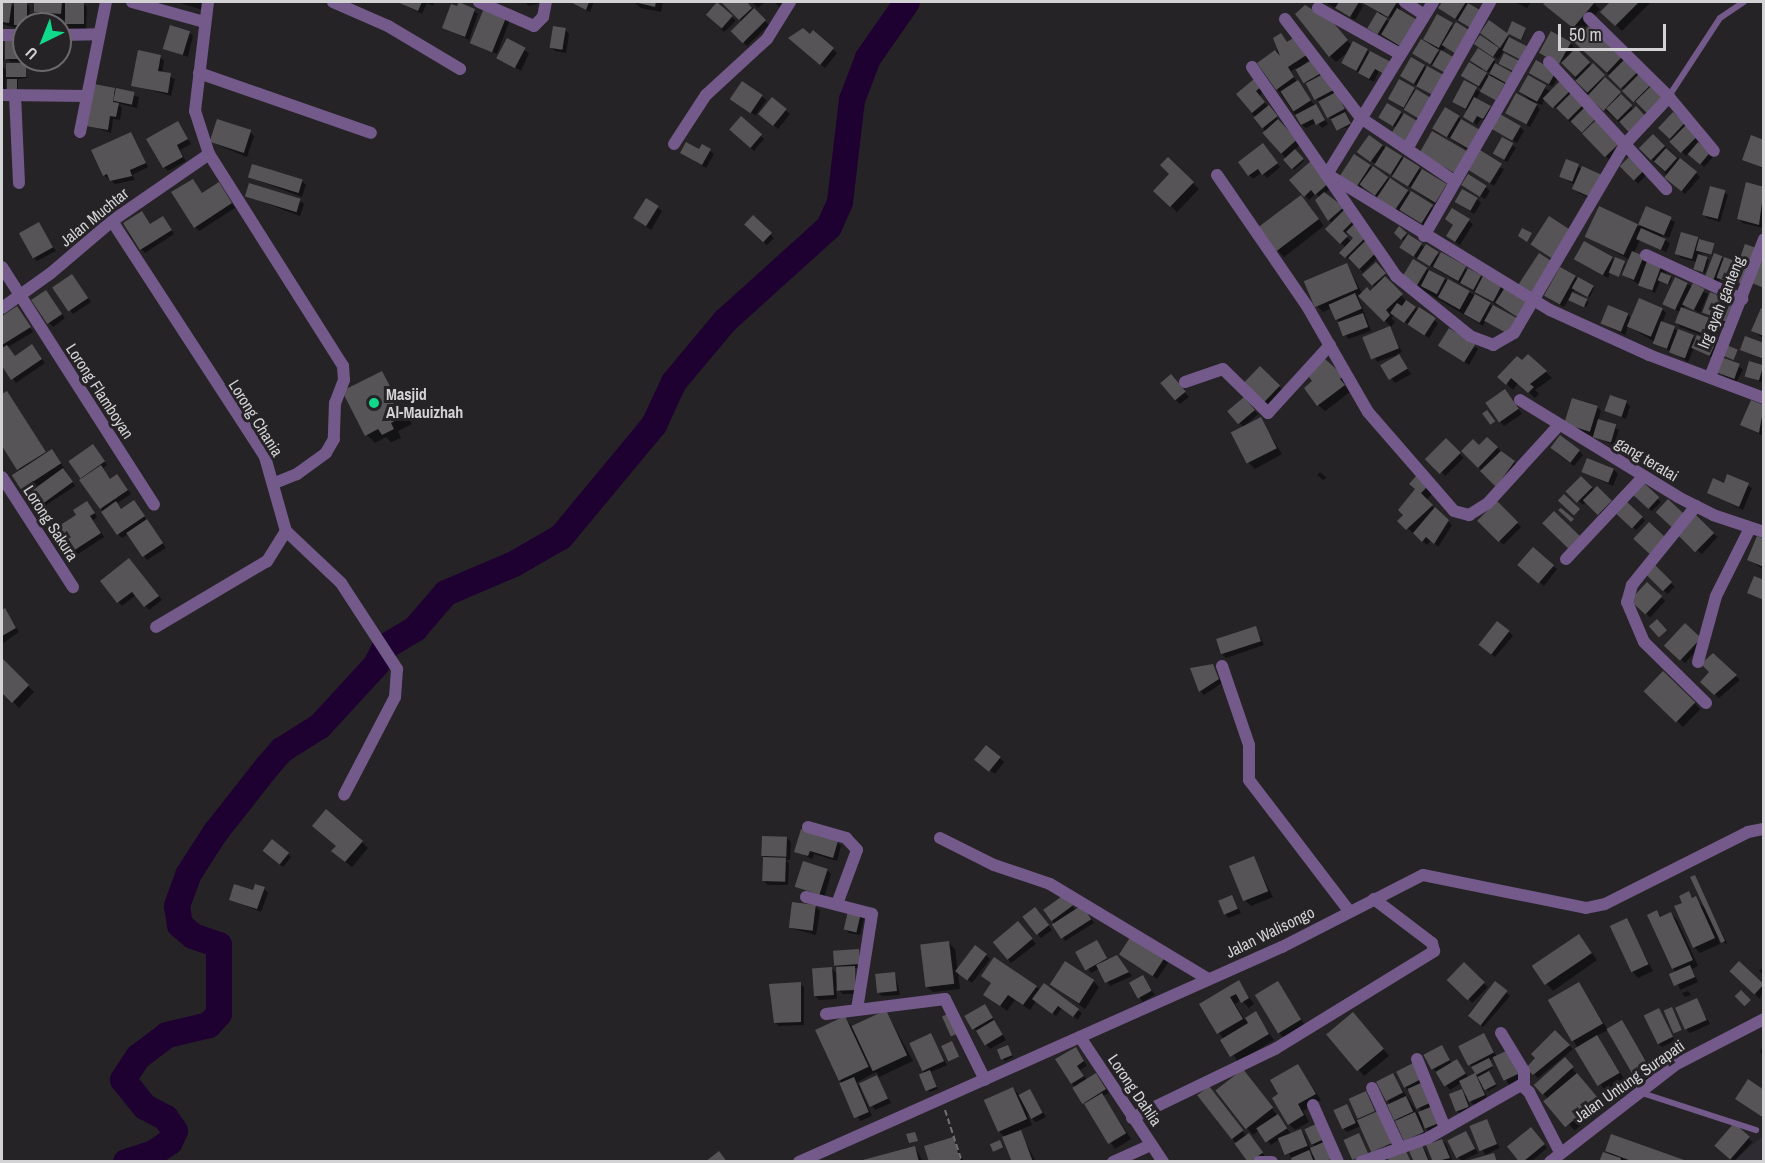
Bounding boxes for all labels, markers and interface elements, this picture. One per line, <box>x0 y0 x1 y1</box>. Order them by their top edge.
north arrow <box>12 12 72 72</box>
scale bar <box>1561 12 1669 50</box>
text: 50 m <box>1569 22 1602 47</box>
text: U <box>20 42 42 65</box>
street label: Jalan Muchtar <box>56 184 132 250</box>
street label: lrg ayah ganteng <box>1694 253 1748 351</box>
street label: Lorong Flamboyan <box>62 340 138 442</box>
street label: Lorong Chania <box>225 376 287 460</box>
place label: Masjid Al-Mauizhah <box>386 384 463 422</box>
marker: Masjid Al-Mauizhah <box>367 396 381 410</box>
street label: gang teratai <box>1612 433 1682 485</box>
street label: Lorong Sakura <box>20 482 82 564</box>
street label: Jalan Walisongo <box>1222 902 1318 962</box>
street label: Jalan Untung Surapati <box>1570 1036 1688 1126</box>
street label: Lorong Dahlia <box>1104 1050 1166 1130</box>

